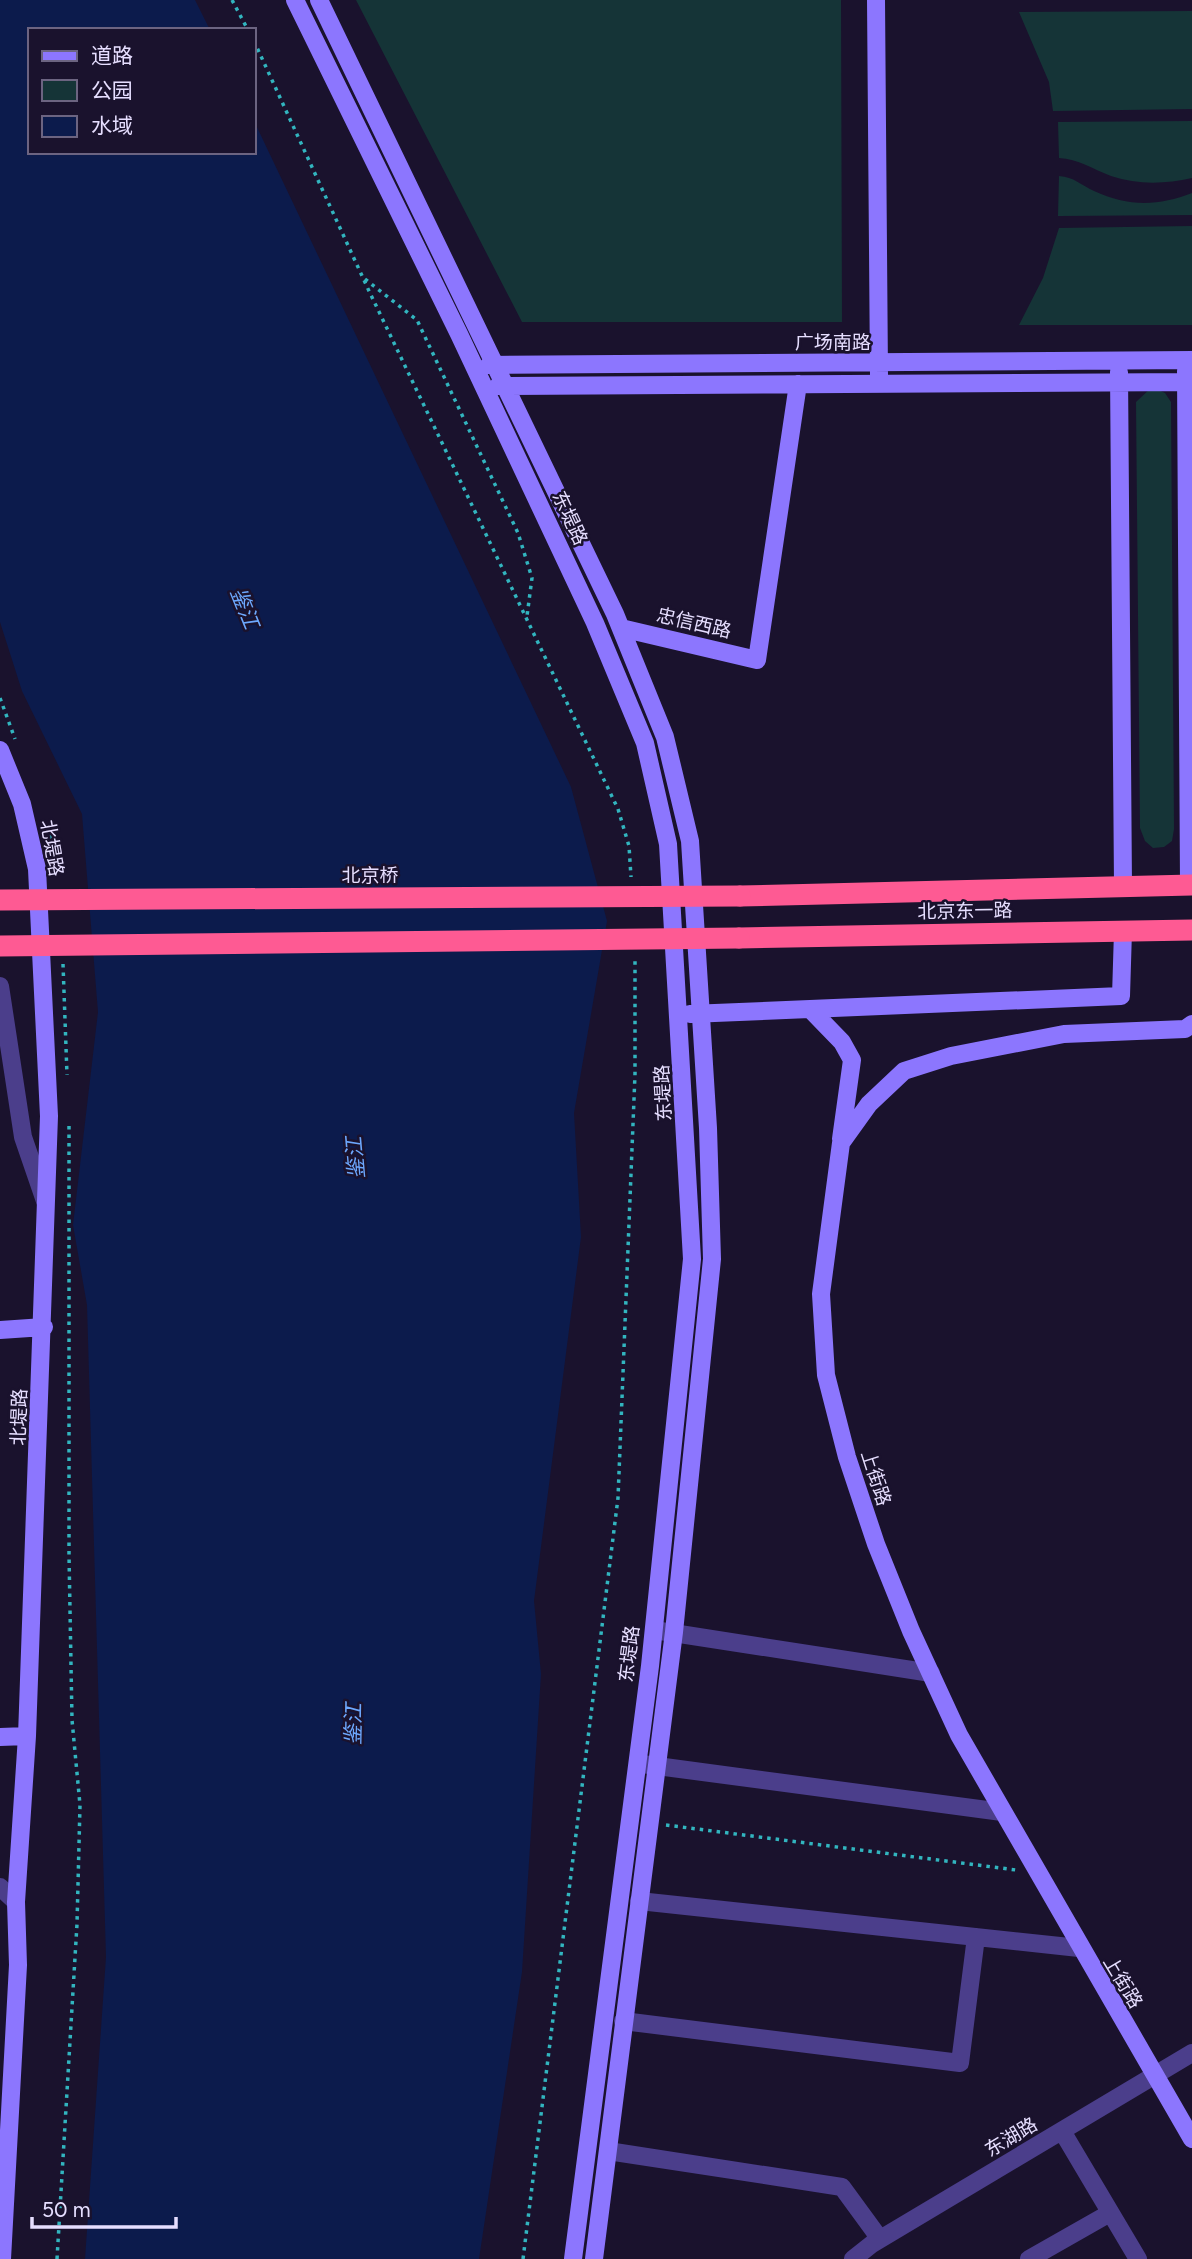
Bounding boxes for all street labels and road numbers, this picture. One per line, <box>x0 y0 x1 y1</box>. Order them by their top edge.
street label: 广场南路 <box>795 331 871 354</box>
street label: 东堤路 <box>548 487 592 549</box>
street label: 忠信西路 <box>654 603 734 643</box>
street label: 北堤路 <box>36 818 68 878</box>
street label: 北京桥 <box>341 864 399 887</box>
street label: 北京东一路 <box>917 899 1013 923</box>
street label: 东堤路 <box>650 1064 676 1122</box>
street label: 北堤路 <box>7 1388 31 1446</box>
street label: 上街路 <box>856 1447 896 1509</box>
street label: 东堤路 <box>614 1624 644 1684</box>
street label: 上街路 <box>1098 1952 1148 2012</box>
street label: 东湖路 <box>981 2112 1041 2162</box>

